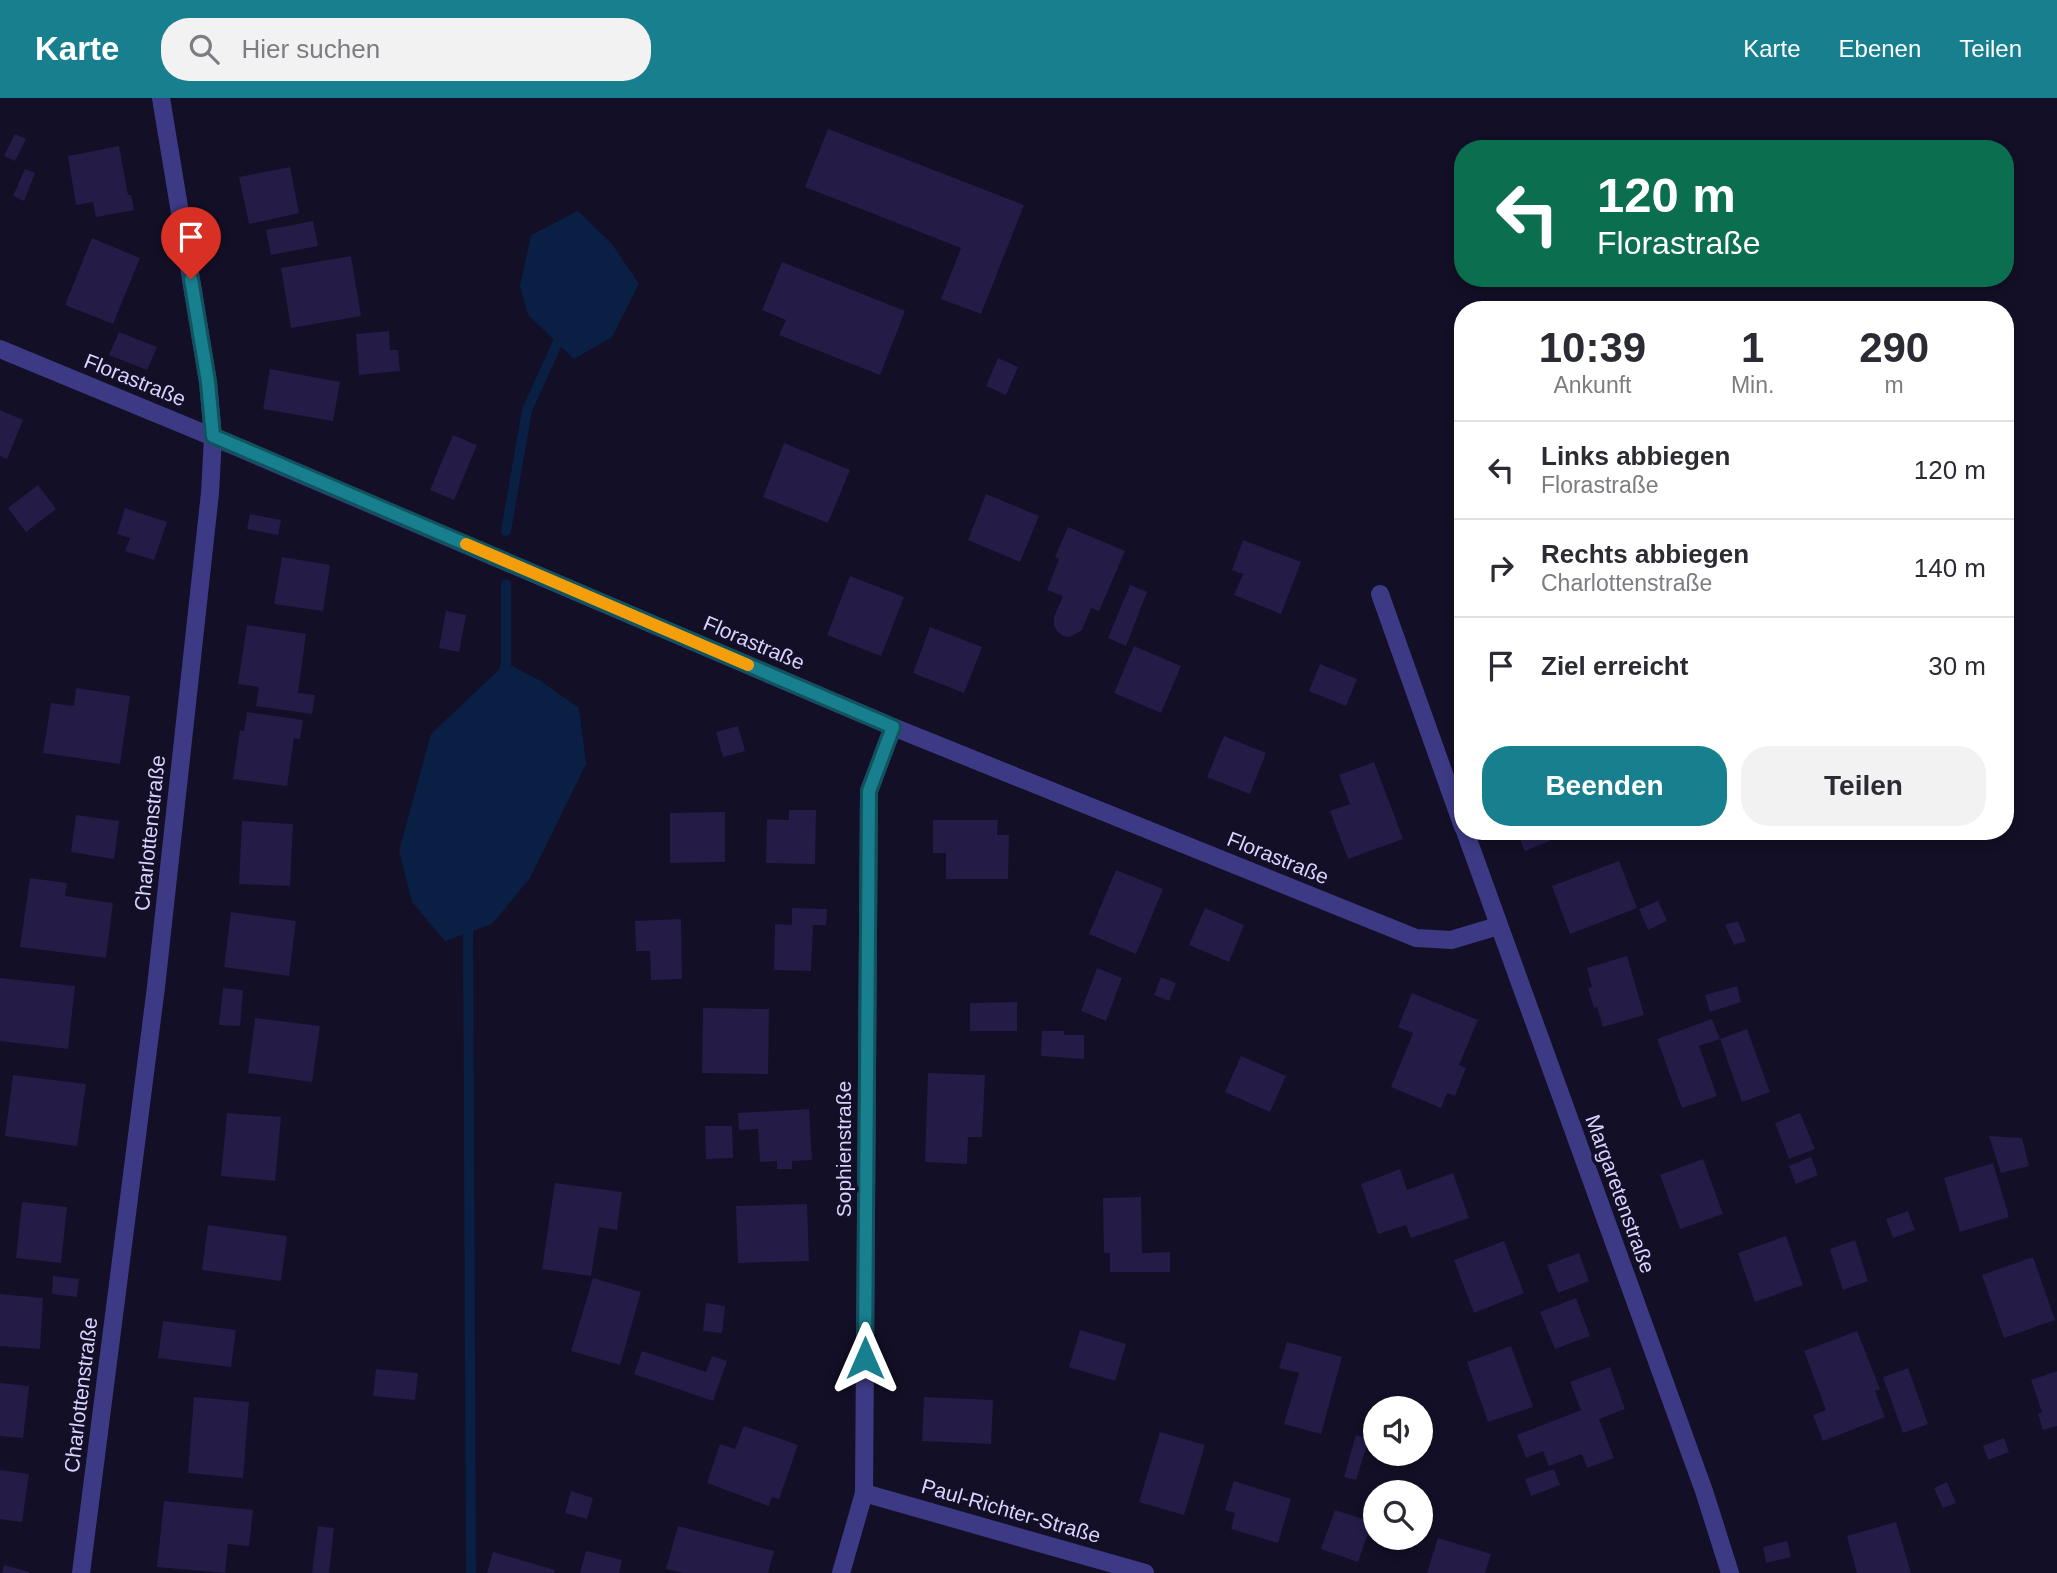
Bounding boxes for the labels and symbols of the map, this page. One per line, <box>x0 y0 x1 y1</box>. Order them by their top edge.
pin <box>161 207 221 279</box>
street label: Florastraße <box>81 349 189 410</box>
street label: Florastraße <box>700 611 808 674</box>
street label: Charlottenstraße <box>130 754 169 912</box>
street label: Florastraße <box>1224 827 1332 888</box>
street label: Sophienstraße <box>832 1081 855 1217</box>
street label: Margaretenstraße <box>1581 1111 1660 1276</box>
street label: Charlottenstraße <box>60 1316 101 1474</box>
position arrow <box>828 1321 902 1395</box>
street label: Paul-Richter-Straße <box>919 1474 1103 1547</box>

